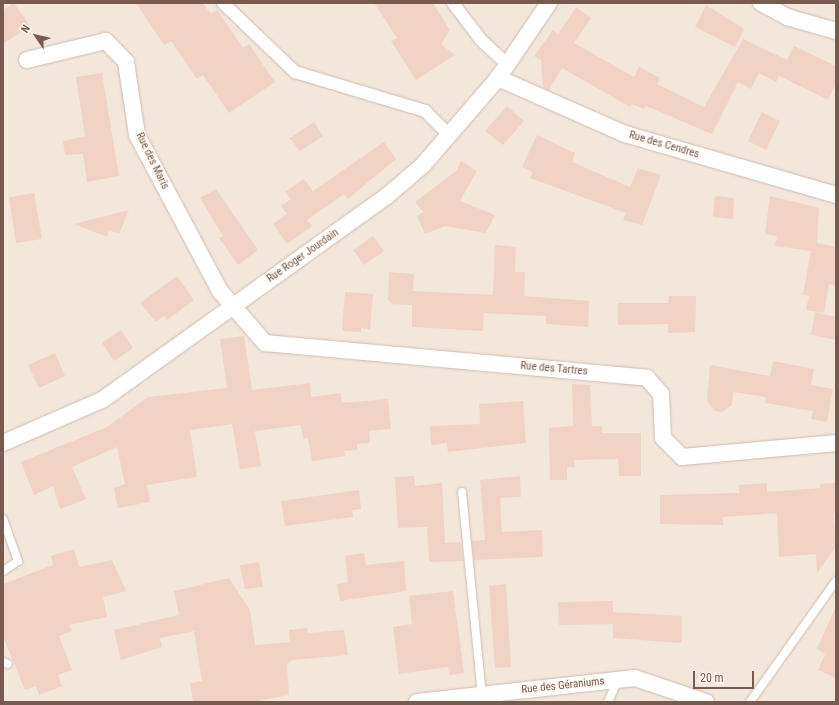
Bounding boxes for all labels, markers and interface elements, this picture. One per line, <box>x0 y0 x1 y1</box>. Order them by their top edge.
north arrow <box>16 16 56 56</box>
text: N <box>18 23 33 35</box>
street label: Rue des Cendres <box>627 129 701 161</box>
street label: Rue des Maris <box>133 130 171 192</box>
street label: Rue Roger Jourdain <box>265 226 341 286</box>
street label: Rue des Tartres <box>520 359 588 379</box>
scale bar <box>695 663 756 689</box>
text: 20 m <box>700 671 724 685</box>
street label: Rue des Géraniums <box>521 675 605 697</box>

